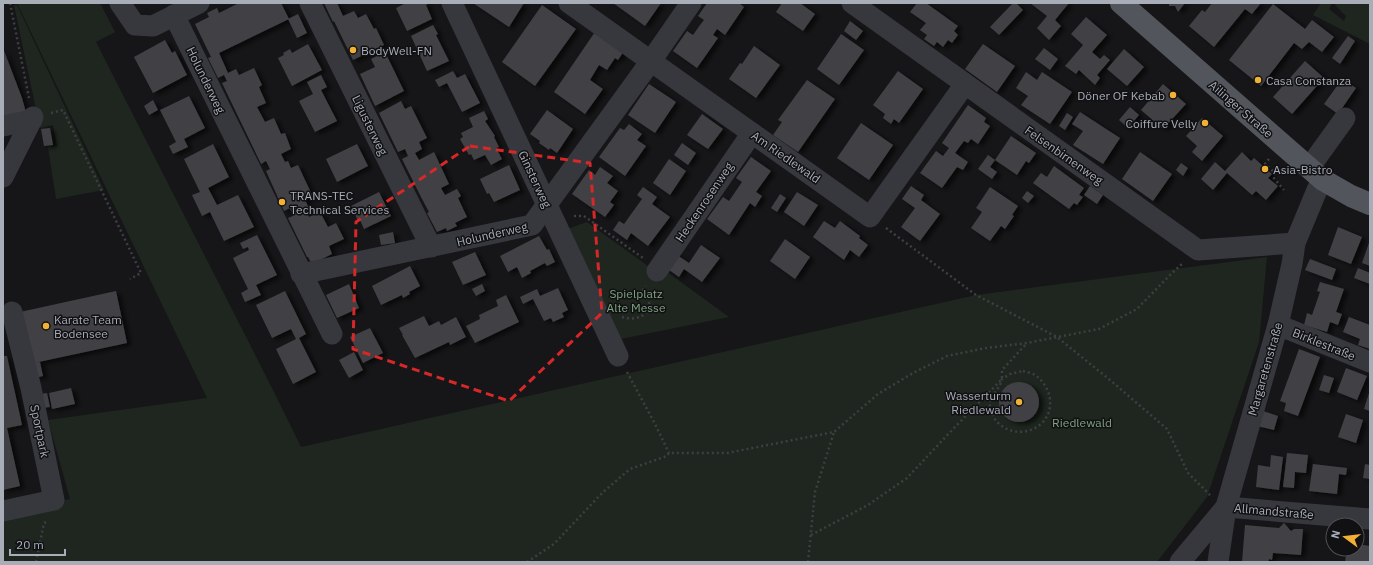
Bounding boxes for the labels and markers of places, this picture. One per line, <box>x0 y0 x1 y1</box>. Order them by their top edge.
place label: BodyWell-FN <box>361 43 432 58</box>
marker: BodyWell-FN <box>348 45 358 55</box>
place label: Casa Constanza <box>1266 73 1352 88</box>
marker: Casa Constanza <box>1253 75 1263 85</box>
place label: Döner OF Kebab <box>1077 88 1165 103</box>
marker: Döner OF Kebab <box>1168 90 1178 100</box>
place label: Coiffure Velly <box>1126 116 1197 131</box>
marker: Coiffure Velly <box>1200 118 1210 128</box>
place label: Asia-Bistro <box>1273 162 1333 177</box>
marker: Asia-Bistro <box>1260 164 1270 174</box>
place label: TRANS-TEC Technical Services <box>290 188 389 217</box>
marker: TRANS-TEC Technical Services <box>277 197 287 207</box>
place label: Karate Team Bodensee <box>54 312 122 341</box>
marker: Karate Team Bodensee <box>41 321 51 331</box>
place label: Wasserturm Riedlewald <box>945 388 1011 417</box>
marker: Wasserturm Riedlewald <box>1014 397 1024 407</box>

